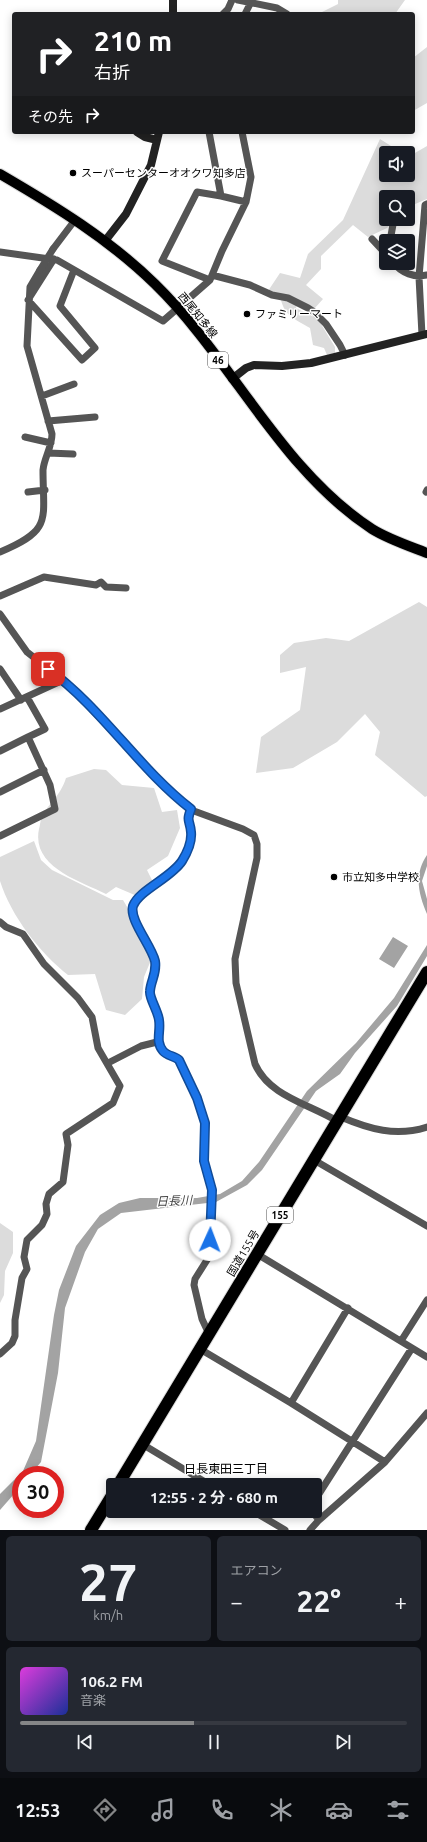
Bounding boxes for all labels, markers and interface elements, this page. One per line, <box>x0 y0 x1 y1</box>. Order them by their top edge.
text: 210 m <box>94 25 172 56</box>
icon: right <box>28 28 80 80</box>
text: 右折 <box>94 62 130 82</box>
icon: right <box>81 104 103 126</box>
text: その先 <box>28 108 73 125</box>
map controls <box>379 146 415 270</box>
button: sound <box>379 146 415 182</box>
place label: スーパーセンターオオクワ知多店 <box>81 167 246 179</box>
marker: スーパーセンターオオクワ知多店 <box>68 168 78 178</box>
button: search <box>379 190 415 226</box>
button: layers <box>379 234 415 270</box>
street label: 西尾知多線 <box>176 290 220 340</box>
place label: ファミリーマート <box>255 308 343 320</box>
marker: ファミリーマート <box>242 309 252 319</box>
road number: 46 <box>208 352 228 368</box>
pin <box>31 652 65 686</box>
icon: arrive <box>37 658 59 680</box>
place label: 市立知多中学校 <box>342 871 419 883</box>
marker: 市立知多中学校 <box>329 872 339 882</box>
water label: 日長川 <box>156 1193 194 1208</box>
road number: 155 <box>267 1207 293 1223</box>
position arrow <box>189 1219 231 1261</box>
street label: 国道155号 <box>225 1228 261 1278</box>
district label: 日長東田三丁目 <box>184 1462 268 1475</box>
speed limit sign: 30 <box>12 1466 64 1518</box>
text: 12:55 · 2 分 · 680 m <box>150 1489 278 1506</box>
text: 27 <box>79 1553 138 1611</box>
text: エアコン <box>231 1563 283 1577</box>
text: 22° <box>297 1584 341 1618</box>
text: − <box>231 1589 243 1614</box>
text: + <box>395 1589 407 1614</box>
text: km/h <box>93 1608 123 1622</box>
text: 106.2 FM <box>80 1673 143 1690</box>
text: 音楽 <box>80 1693 106 1707</box>
icon: previous <box>74 1731 96 1753</box>
icon: pause <box>203 1731 225 1753</box>
icon: next <box>332 1731 354 1753</box>
icon: directions <box>91 1796 119 1824</box>
icon: music <box>149 1796 177 1824</box>
icon: phone <box>208 1796 236 1824</box>
icon: climate <box>267 1796 295 1824</box>
icon: car <box>325 1796 353 1824</box>
icon: filters <box>384 1796 412 1824</box>
text: 12:53 <box>15 1800 60 1820</box>

